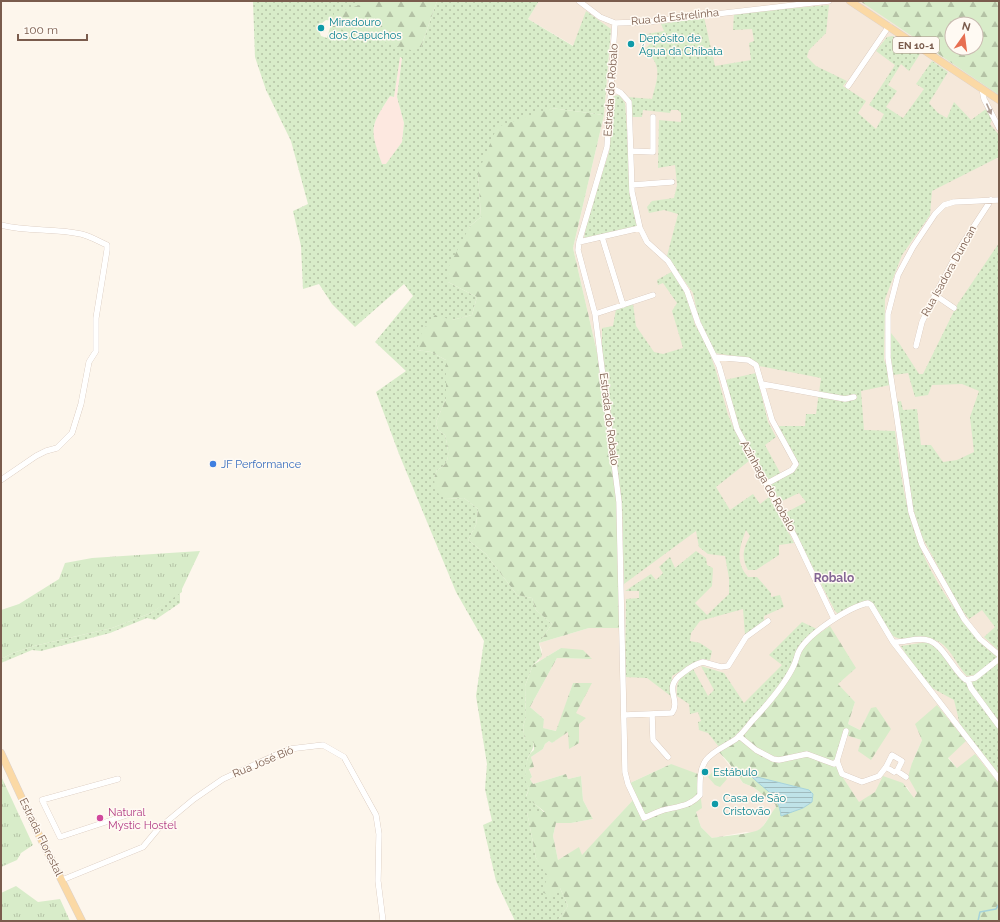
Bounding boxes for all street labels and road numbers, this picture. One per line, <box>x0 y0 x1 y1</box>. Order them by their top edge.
street label: Rua da Estrelinha <box>631 6 719 28</box>
road number: EN 10-1 <box>893 37 939 53</box>
street label: Estrada do Robalo <box>601 43 621 137</box>
street label: Rua Isadora Duncan <box>919 223 979 319</box>
street label: Estrada do Robalo <box>597 372 621 466</box>
street label: Azinhaga do Robalo <box>738 438 799 534</box>
street label: Rua José Bió <box>231 743 296 781</box>
street label: Estrada Florestal <box>16 796 66 878</box>

